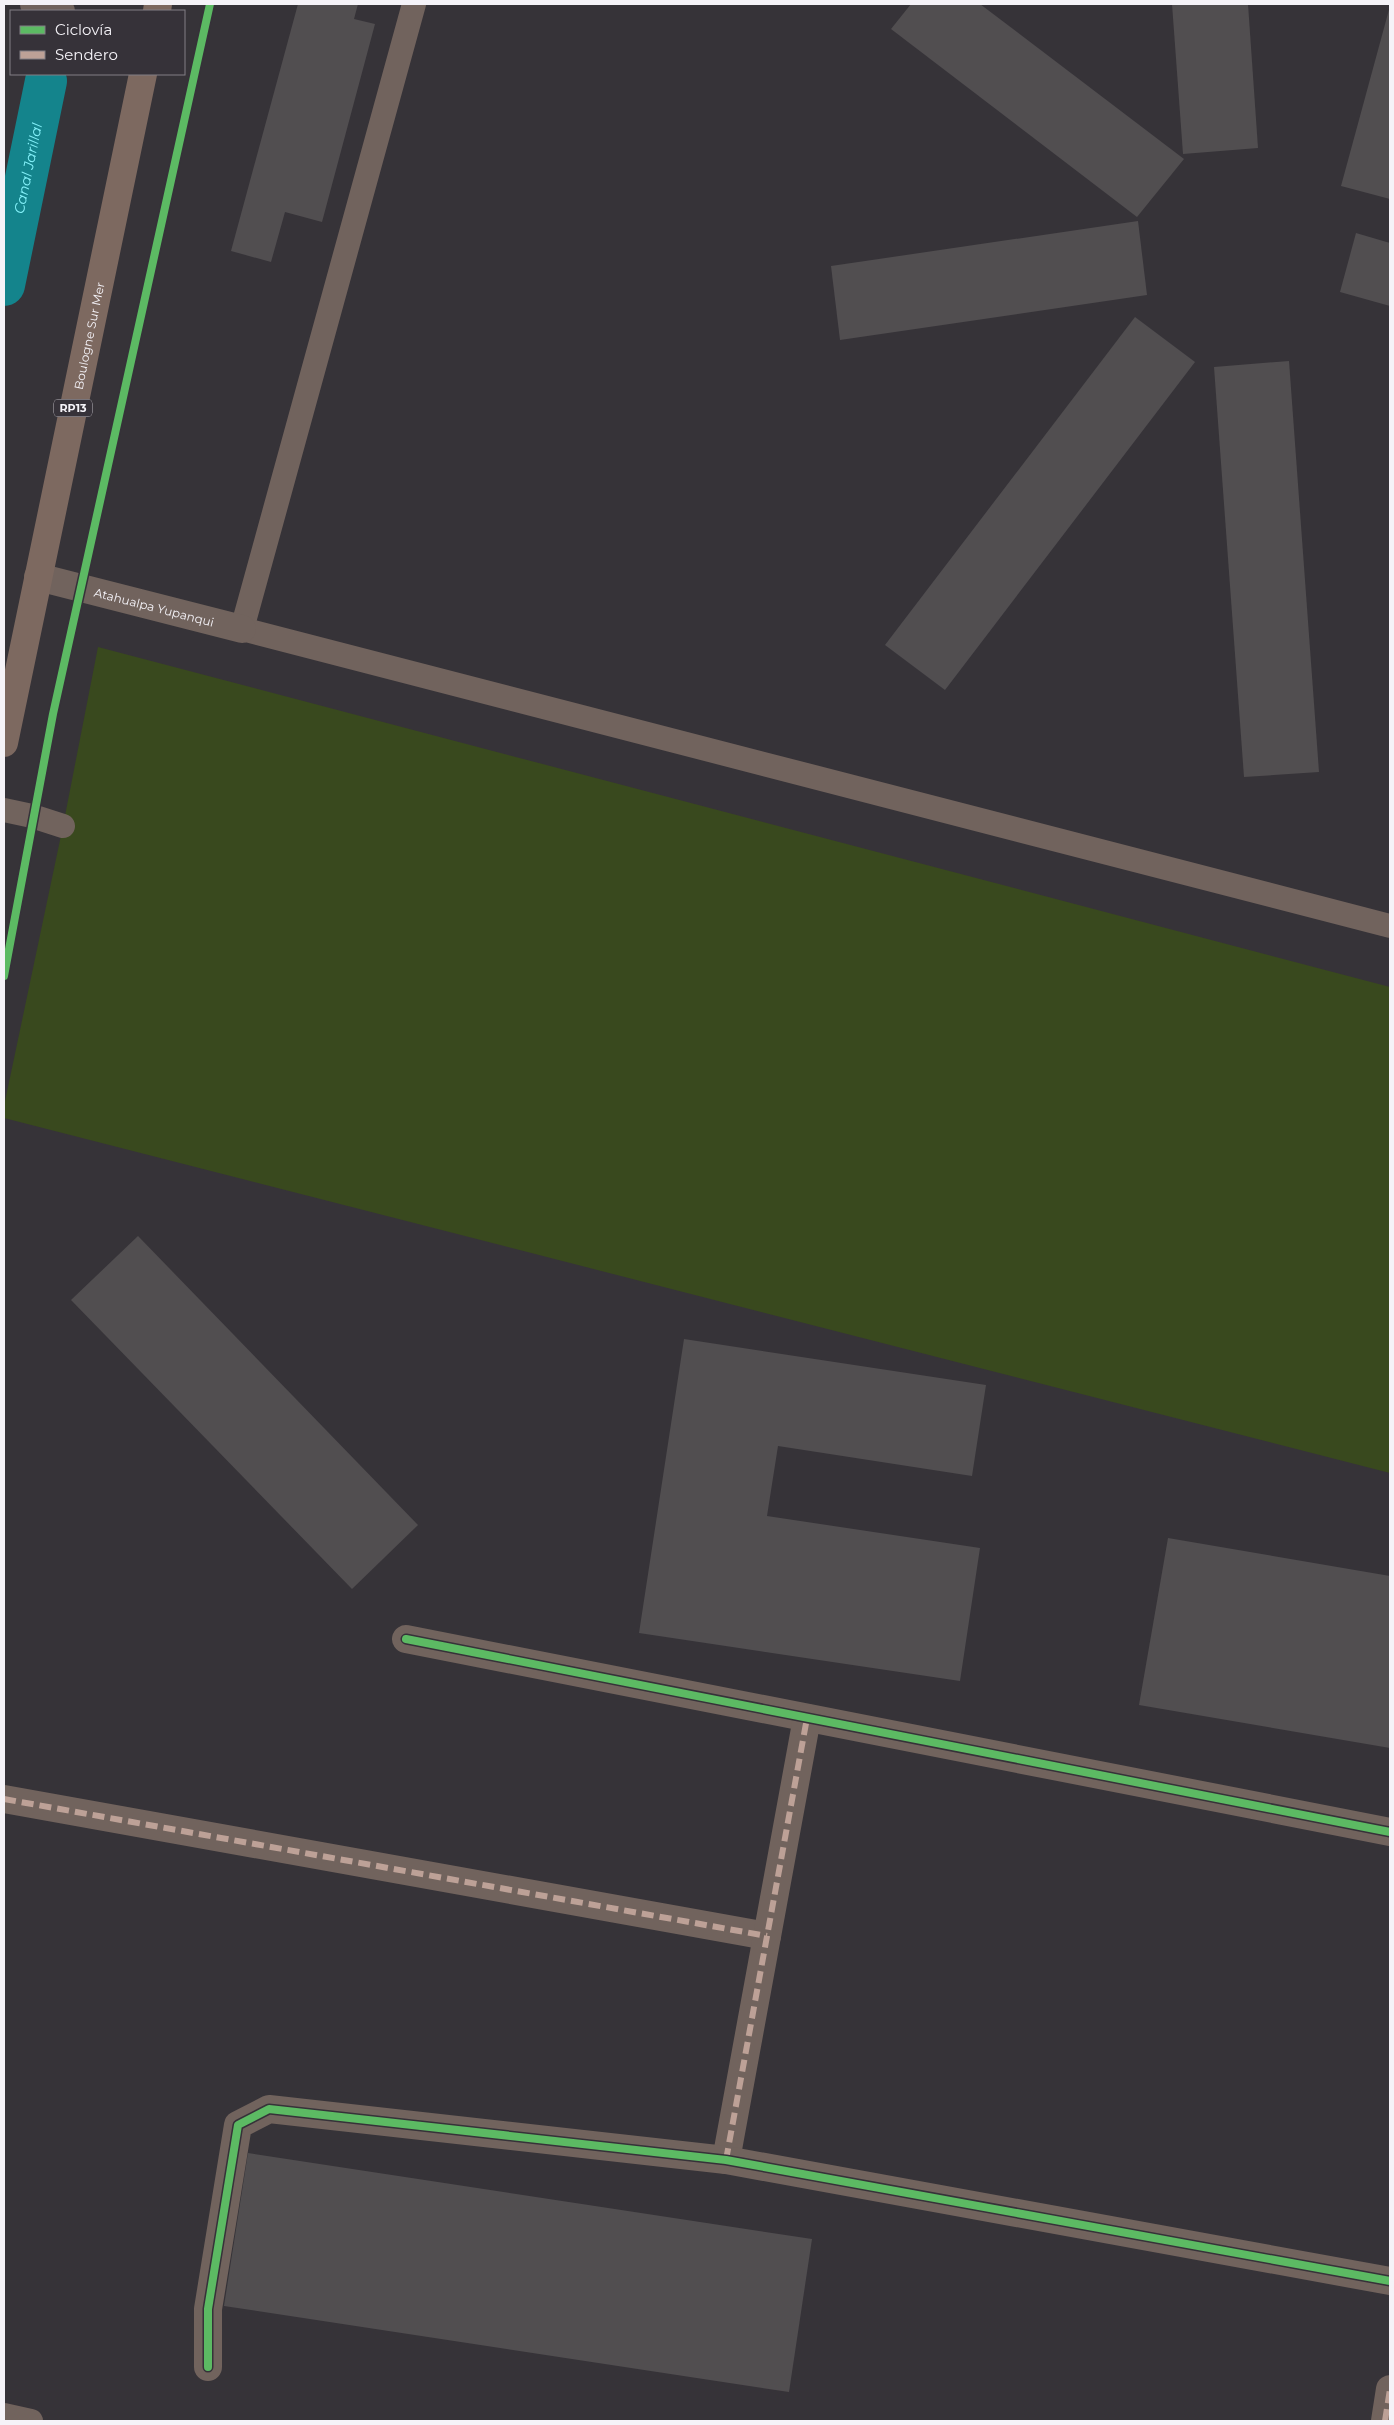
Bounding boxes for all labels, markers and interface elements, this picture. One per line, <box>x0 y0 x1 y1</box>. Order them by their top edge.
legend <box>10 10 185 75</box>
text: Ciclovía <box>55 20 112 39</box>
text: Sendero <box>55 45 118 64</box>
water label: Canal Jarillal <box>10 121 46 215</box>
street label: Boulogne Sur Mer <box>70 281 107 391</box>
road number: RP13 <box>54 399 92 416</box>
street label: Atahualpa Yupanqui <box>93 584 216 629</box>

